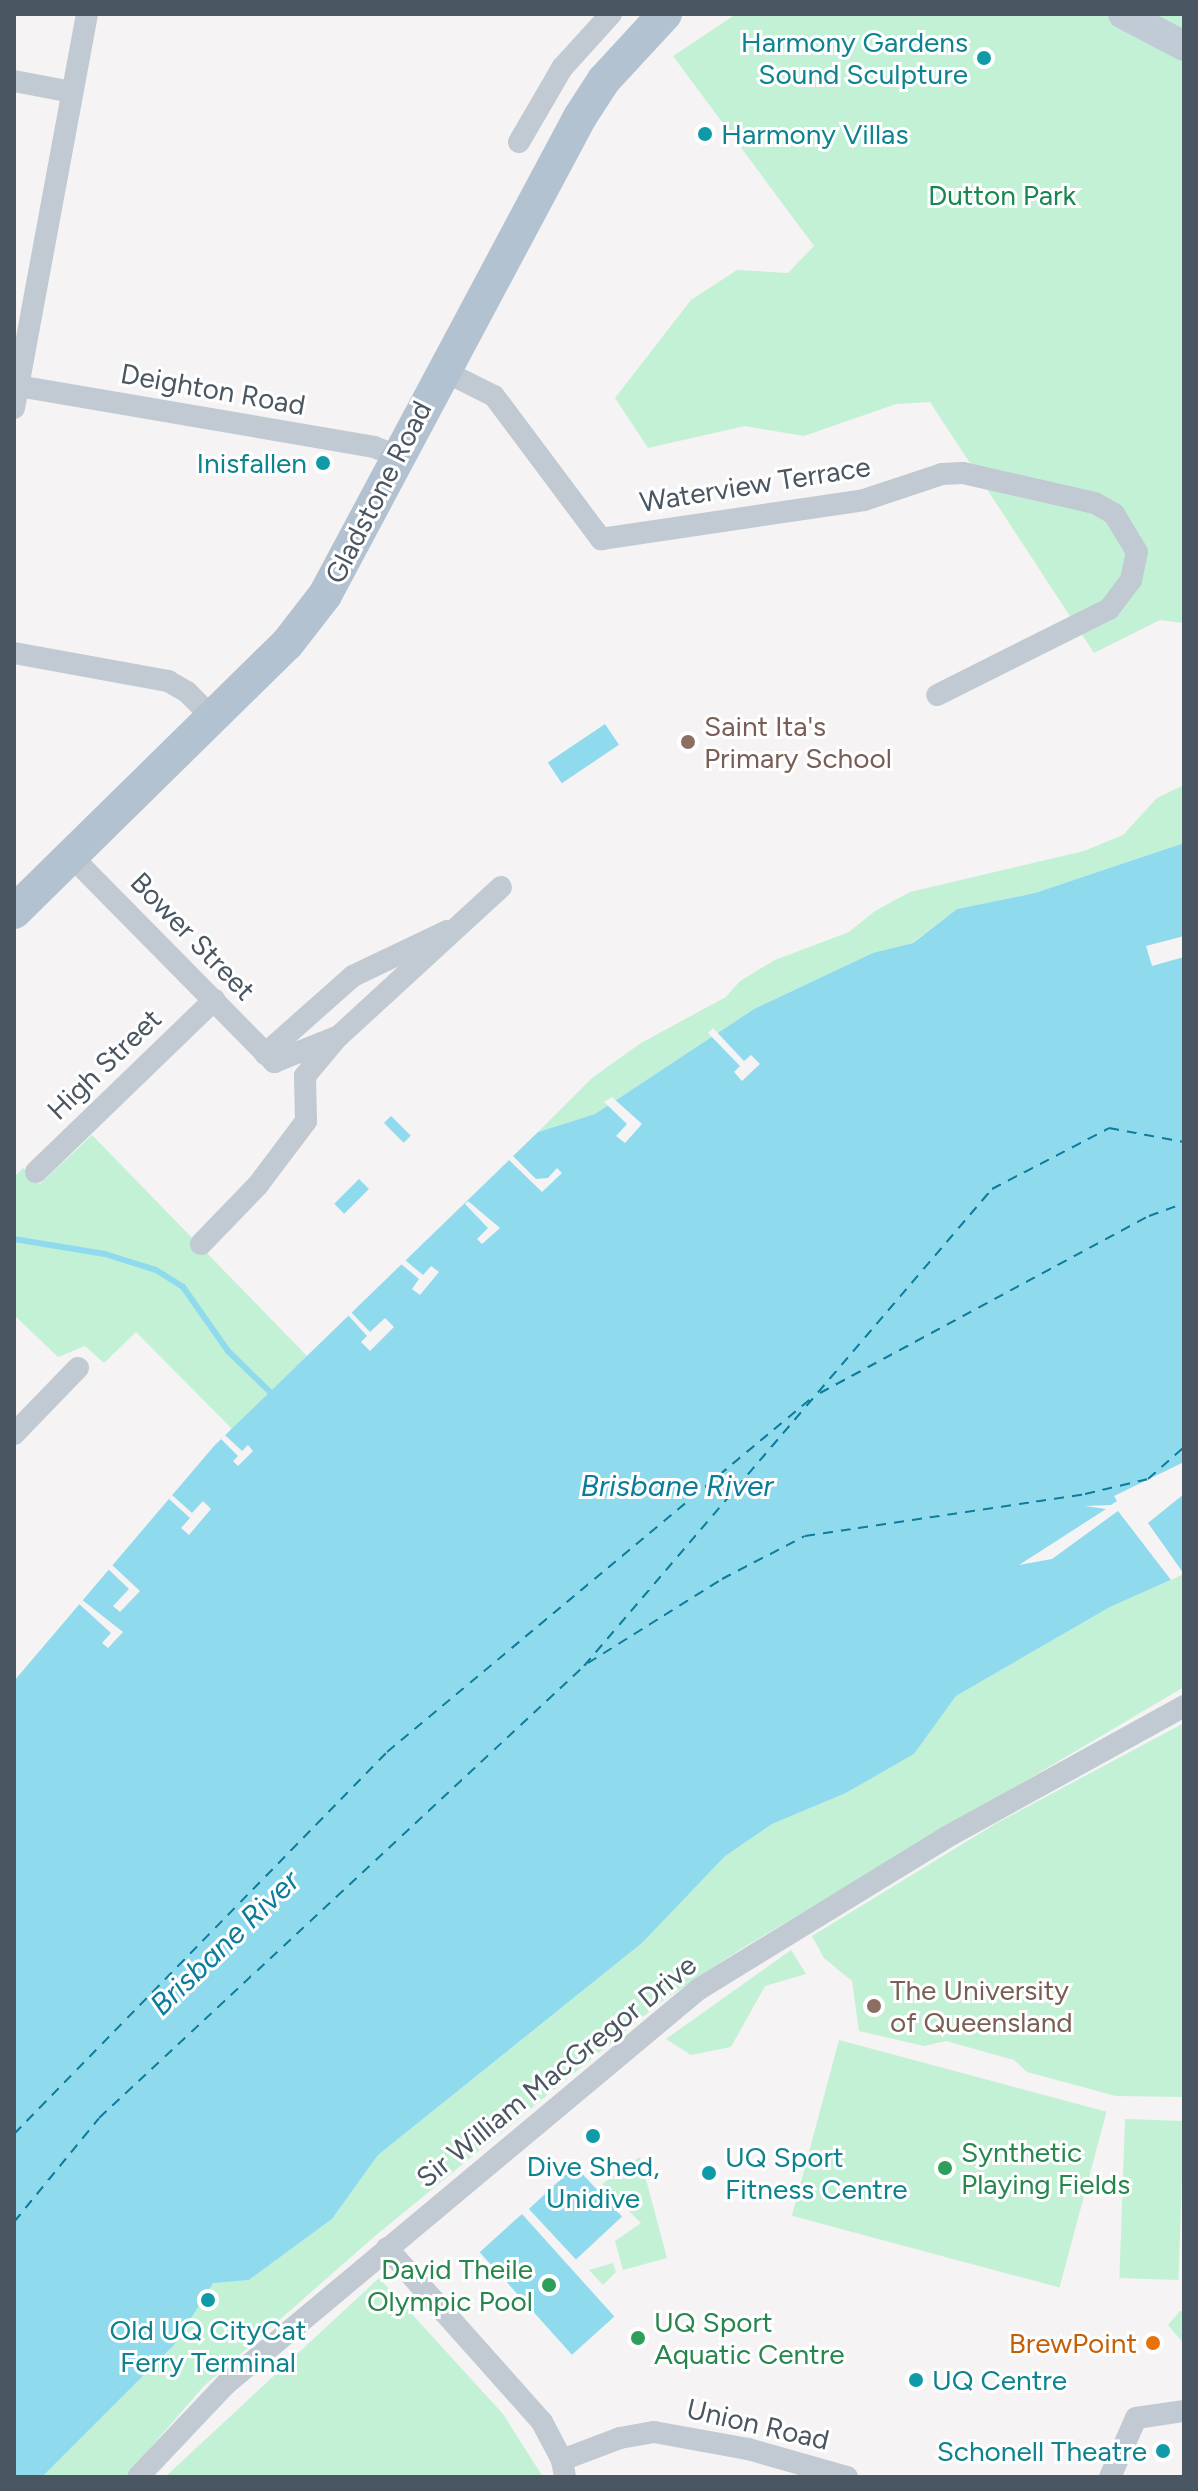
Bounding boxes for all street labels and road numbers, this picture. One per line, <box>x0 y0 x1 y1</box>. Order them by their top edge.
street label: Deighton Road <box>118 356 308 422</box>
street label: Gladstone Road <box>318 395 438 589</box>
street label: Waterview Terrace <box>637 449 873 519</box>
street label: Bower Street <box>124 865 262 1007</box>
street label: High Street <box>40 1002 168 1126</box>
street label: Sir William MacGregor Drive <box>409 1948 703 2194</box>
street label: Union Road <box>684 2391 832 2457</box>

